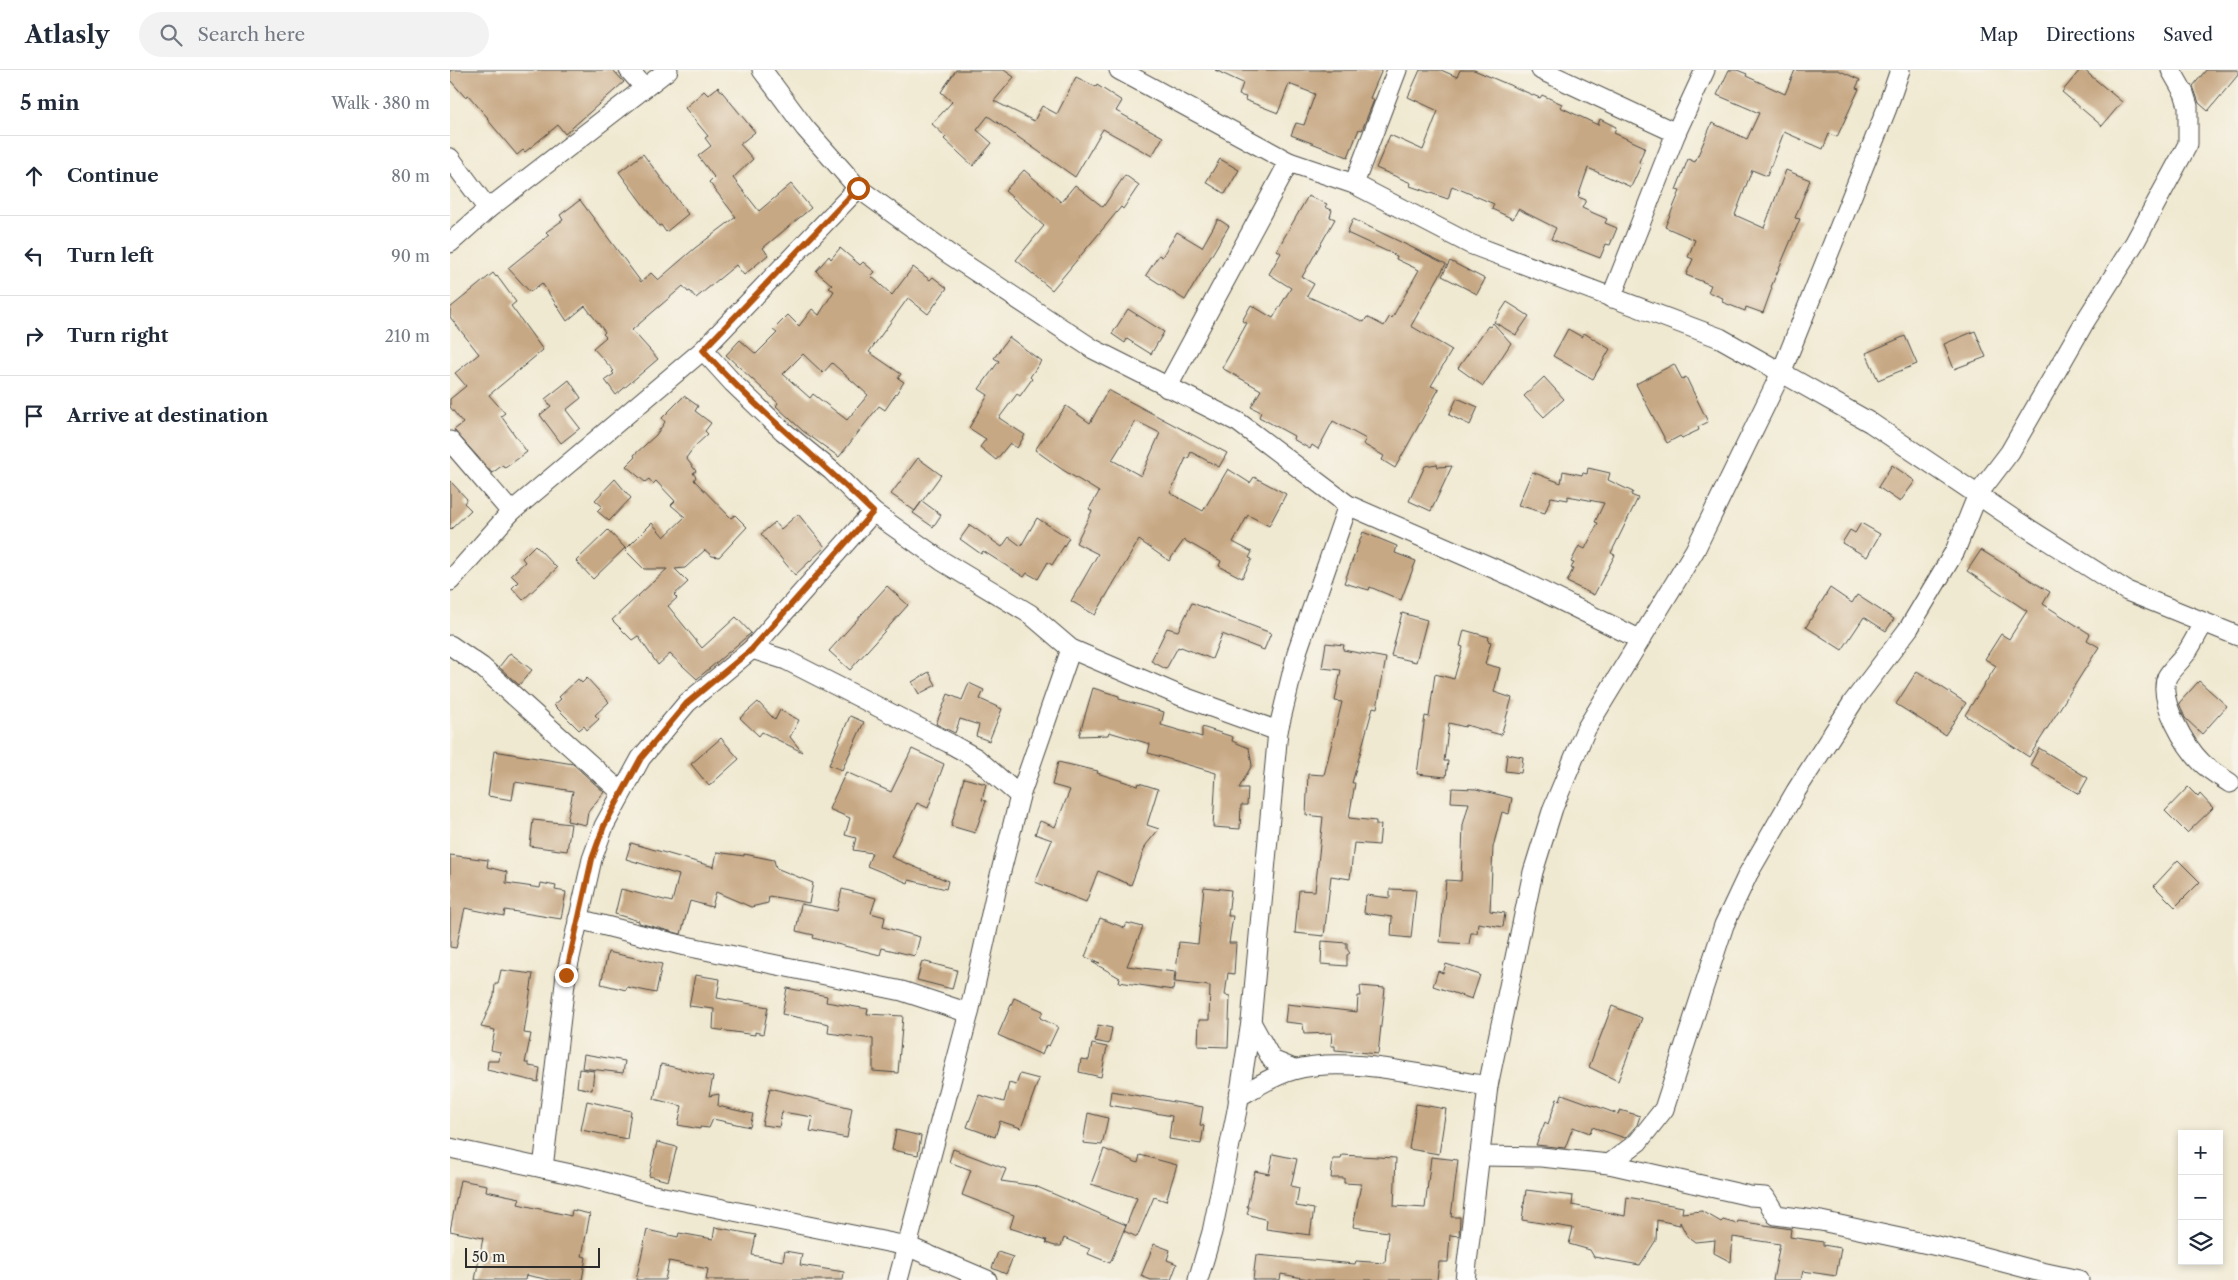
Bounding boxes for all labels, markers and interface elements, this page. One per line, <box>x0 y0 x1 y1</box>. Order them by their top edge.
search box <box>139 12 489 57</box>
text: Atlasly <box>25 20 109 49</box>
icon: search <box>157 21 185 49</box>
text: Search here <box>197 23 305 46</box>
text: Map <box>1979 24 2018 46</box>
text: Directions <box>2046 24 2135 46</box>
text: Saved <box>2163 24 2213 46</box>
text: 5 min <box>20 90 80 115</box>
text: Walk · 380 m <box>331 93 430 113</box>
icon: ahead <box>20 162 48 190</box>
text: Continue <box>67 164 159 187</box>
text: 80 m <box>391 166 430 186</box>
route start <box>847 177 870 200</box>
icon: left <box>20 242 48 270</box>
text: Turn left <box>67 244 154 267</box>
text: 90 m <box>391 246 430 266</box>
icon: right <box>20 322 48 350</box>
text: Turn right <box>67 324 168 347</box>
text: 210 m <box>385 326 430 346</box>
icon: arrive <box>20 402 48 430</box>
text: Arrive at destination <box>67 404 268 427</box>
route end <box>555 964 578 987</box>
map controls <box>2178 1130 2223 1265</box>
button: + <box>2178 1130 2223 1175</box>
button: − <box>2178 1175 2223 1220</box>
button: layers <box>2178 1220 2223 1265</box>
scale bar <box>465 1245 600 1268</box>
text: 50 m <box>472 1248 505 1266</box>

